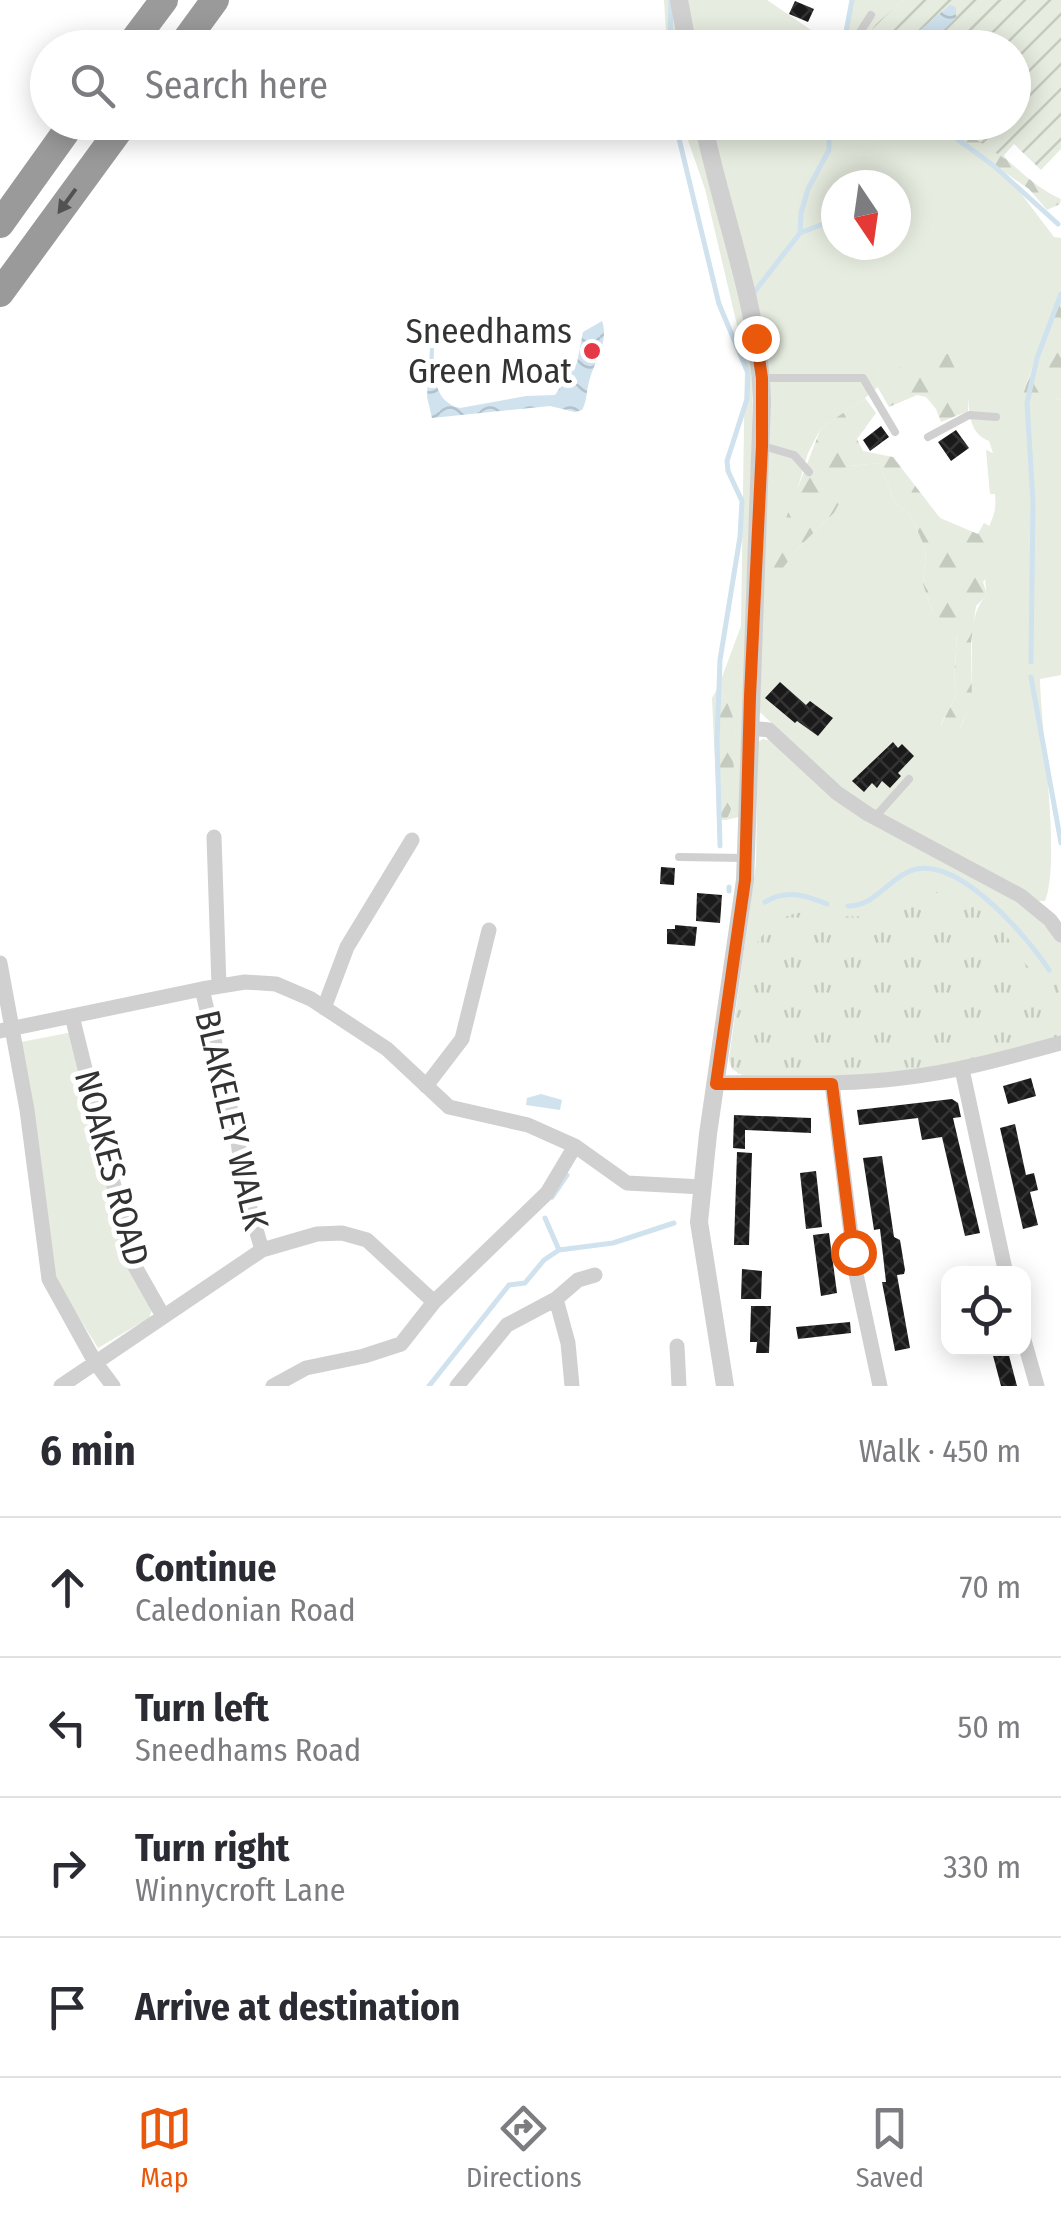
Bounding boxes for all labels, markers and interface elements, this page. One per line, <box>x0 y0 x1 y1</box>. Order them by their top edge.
search box <box>30 30 1031 140</box>
icon: search <box>65 58 120 113</box>
text: Search here <box>145 62 328 108</box>
north arrow <box>821 170 911 260</box>
one-way arrow <box>58 188 78 214</box>
place label: Sneedhams Green Moat <box>405 310 573 392</box>
route end <box>734 316 780 362</box>
marker: Sneedhams Green Moat <box>581 340 603 362</box>
street label: BLAKELEY WALK <box>186 1006 278 1234</box>
street label: NOAKES ROAD <box>66 1066 158 1270</box>
route start <box>831 1230 877 1276</box>
map controls <box>941 1266 1031 1356</box>
button: locate <box>941 1266 1031 1356</box>
text: 6 min <box>40 1426 136 1476</box>
text: Walk · 450 m <box>859 1432 1021 1470</box>
text: Continue <box>135 1545 276 1591</box>
icon: ahead <box>40 1560 95 1615</box>
text: 70 m <box>960 1568 1021 1606</box>
text: Caledonian Road <box>135 1591 356 1629</box>
text: Turn left <box>135 1685 269 1731</box>
icon: left <box>40 1700 95 1755</box>
text: 50 m <box>958 1708 1021 1746</box>
text: Sneedhams Road <box>135 1731 361 1769</box>
text: Turn right <box>135 1825 289 1871</box>
icon: right <box>40 1840 95 1895</box>
text: 330 m <box>943 1848 1021 1886</box>
text: Winnycroft Lane <box>135 1871 346 1909</box>
icon: arrive <box>40 1980 95 2035</box>
text: Arrive at destination <box>135 1984 460 2030</box>
tab: Map <box>137 2101 192 2194</box>
tab: Directions <box>466 2101 582 2194</box>
tab: Saved <box>856 2101 924 2194</box>

